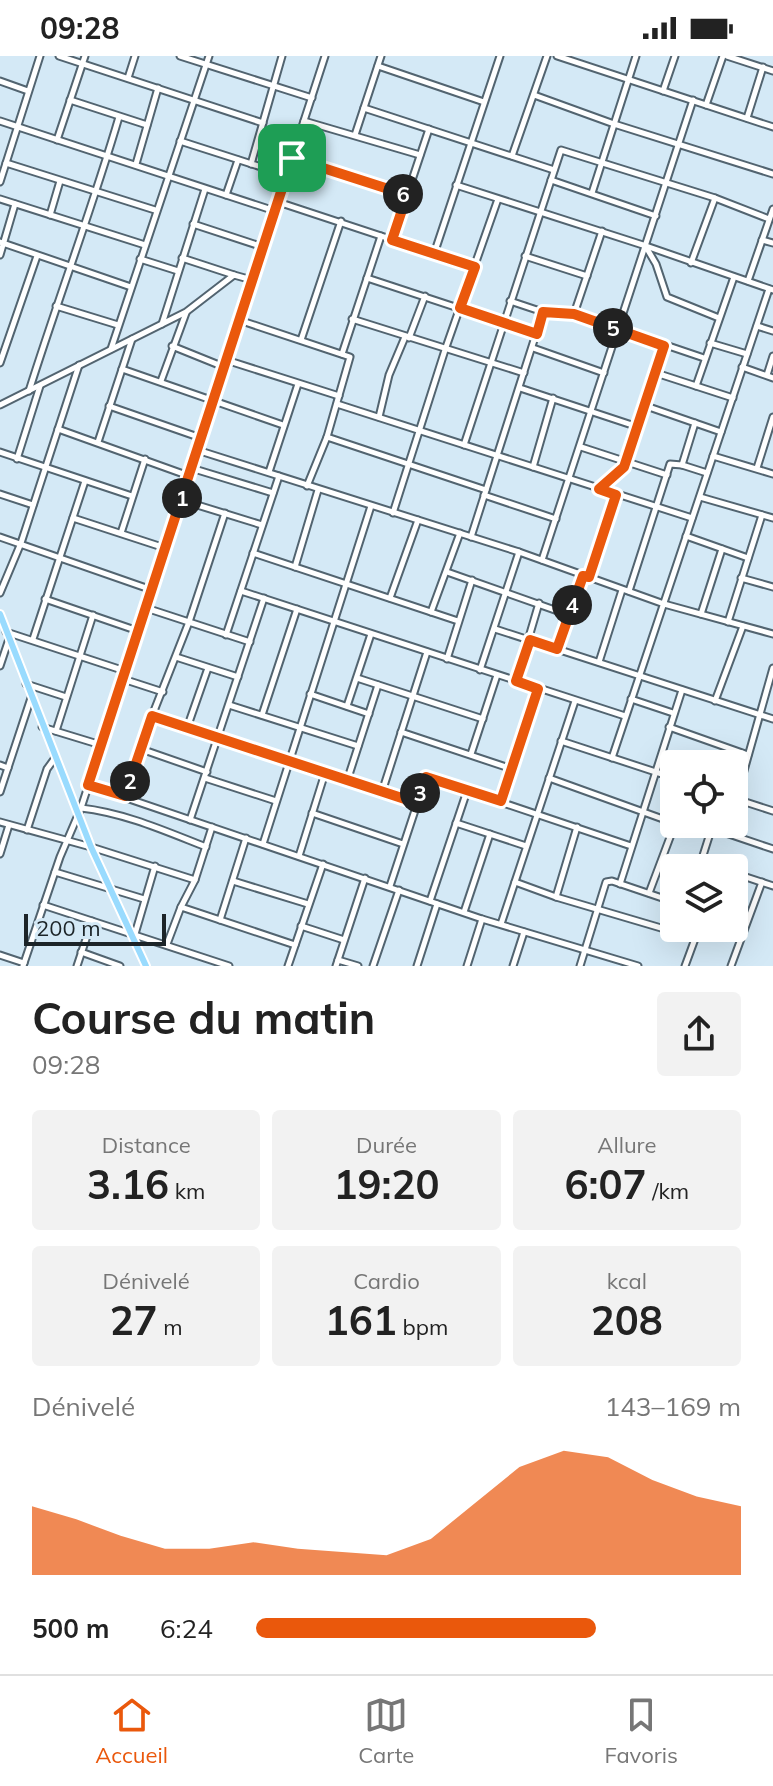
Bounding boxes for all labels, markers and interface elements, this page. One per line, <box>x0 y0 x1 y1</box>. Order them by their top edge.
text: 09:28 <box>40 9 119 47</box>
pin <box>258 124 326 192</box>
icon: arrive <box>270 136 314 180</box>
pin: 6 <box>383 174 423 214</box>
text: 6 <box>396 180 410 208</box>
pin: 5 <box>593 308 633 348</box>
text: 5 <box>606 314 620 342</box>
pin: 1 <box>162 478 202 518</box>
text: 1 <box>175 484 189 512</box>
pin: 4 <box>552 585 592 625</box>
text: 4 <box>565 591 579 619</box>
map controls <box>660 750 748 942</box>
button: locate <box>660 750 748 838</box>
pin: 2 <box>110 761 150 801</box>
text: 2 <box>123 767 137 795</box>
pin: 3 <box>400 773 440 813</box>
text: 3 <box>413 779 427 807</box>
button: layers <box>660 854 748 942</box>
scale bar <box>24 910 166 946</box>
text: 200 m <box>36 914 101 942</box>
text: Course du matin <box>32 990 375 1045</box>
button: share <box>657 992 741 1076</box>
text: 09:28 <box>32 1048 100 1081</box>
text: Distance <box>102 1131 191 1159</box>
text: Durée <box>356 1131 417 1159</box>
text: Allure <box>597 1131 656 1159</box>
text: 3.16 <box>87 1159 169 1209</box>
text: 19:20 <box>334 1159 439 1209</box>
text: 6:07 <box>565 1159 646 1209</box>
text: km <box>169 1177 205 1205</box>
text: /km <box>646 1177 689 1205</box>
text: Dénivelé <box>103 1267 190 1295</box>
text: Cardio <box>353 1267 420 1295</box>
text: kcal <box>607 1267 647 1295</box>
text: 27 <box>110 1295 158 1345</box>
text: 161 <box>325 1295 397 1345</box>
text: 208 <box>591 1295 663 1345</box>
text: m <box>158 1313 183 1341</box>
text: bpm <box>397 1313 448 1341</box>
text: Dénivelé <box>32 1390 135 1423</box>
text: 143–169 m <box>605 1390 741 1423</box>
text: 500 m <box>32 1612 109 1645</box>
text: 6:24 <box>160 1612 213 1645</box>
tab: Accueil <box>95 1693 168 1769</box>
tab: Carte <box>358 1693 414 1769</box>
tab: Favoris <box>605 1693 678 1769</box>

